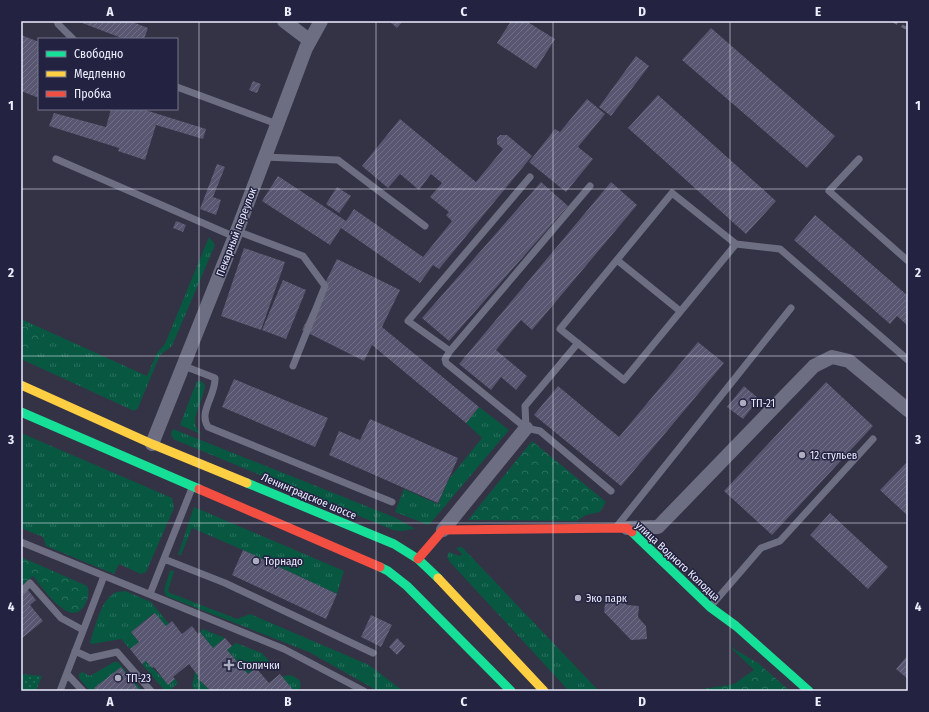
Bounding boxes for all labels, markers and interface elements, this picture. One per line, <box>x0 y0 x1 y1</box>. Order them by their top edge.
text: A <box>105 4 114 19</box>
text: B <box>284 4 292 19</box>
text: C <box>461 4 468 19</box>
text: D <box>638 4 646 19</box>
text: E <box>815 4 821 19</box>
legend <box>38 38 178 110</box>
text: Свободно <box>74 47 123 61</box>
text: Медленно <box>74 67 126 81</box>
text: Пробка <box>74 87 112 101</box>
text: 1 <box>8 98 14 113</box>
text: 1 <box>915 98 921 113</box>
street label: Пекарный переулок <box>214 185 260 278</box>
text: 2 <box>7 265 14 280</box>
text: 2 <box>914 265 921 280</box>
place label: ТП-21 <box>751 397 775 410</box>
marker: ТП-21 <box>738 398 748 408</box>
text: 3 <box>7 432 14 447</box>
text: 3 <box>914 432 921 447</box>
place label: 12 стульев <box>810 449 857 462</box>
marker: 12 стульев <box>797 450 807 460</box>
street label: Ленинградское шоссе <box>259 471 358 522</box>
street label: улица Водного Колодца <box>633 519 723 604</box>
place label: Торнадо <box>264 555 303 568</box>
marker: Торнадо <box>251 556 261 566</box>
place label: Эко парк <box>586 592 628 605</box>
marker: Эко парк <box>573 593 583 603</box>
text: 4 <box>8 599 15 614</box>
text: 4 <box>915 599 922 614</box>
place label: Столички <box>237 659 280 672</box>
marker: Столички <box>224 660 234 670</box>
place label: ТП-23 <box>126 672 151 685</box>
marker: ТП-23 <box>113 673 123 683</box>
text: A <box>105 694 114 709</box>
text: B <box>284 694 292 709</box>
text: C <box>461 694 468 709</box>
text: D <box>638 694 646 709</box>
text: E <box>815 694 821 709</box>

